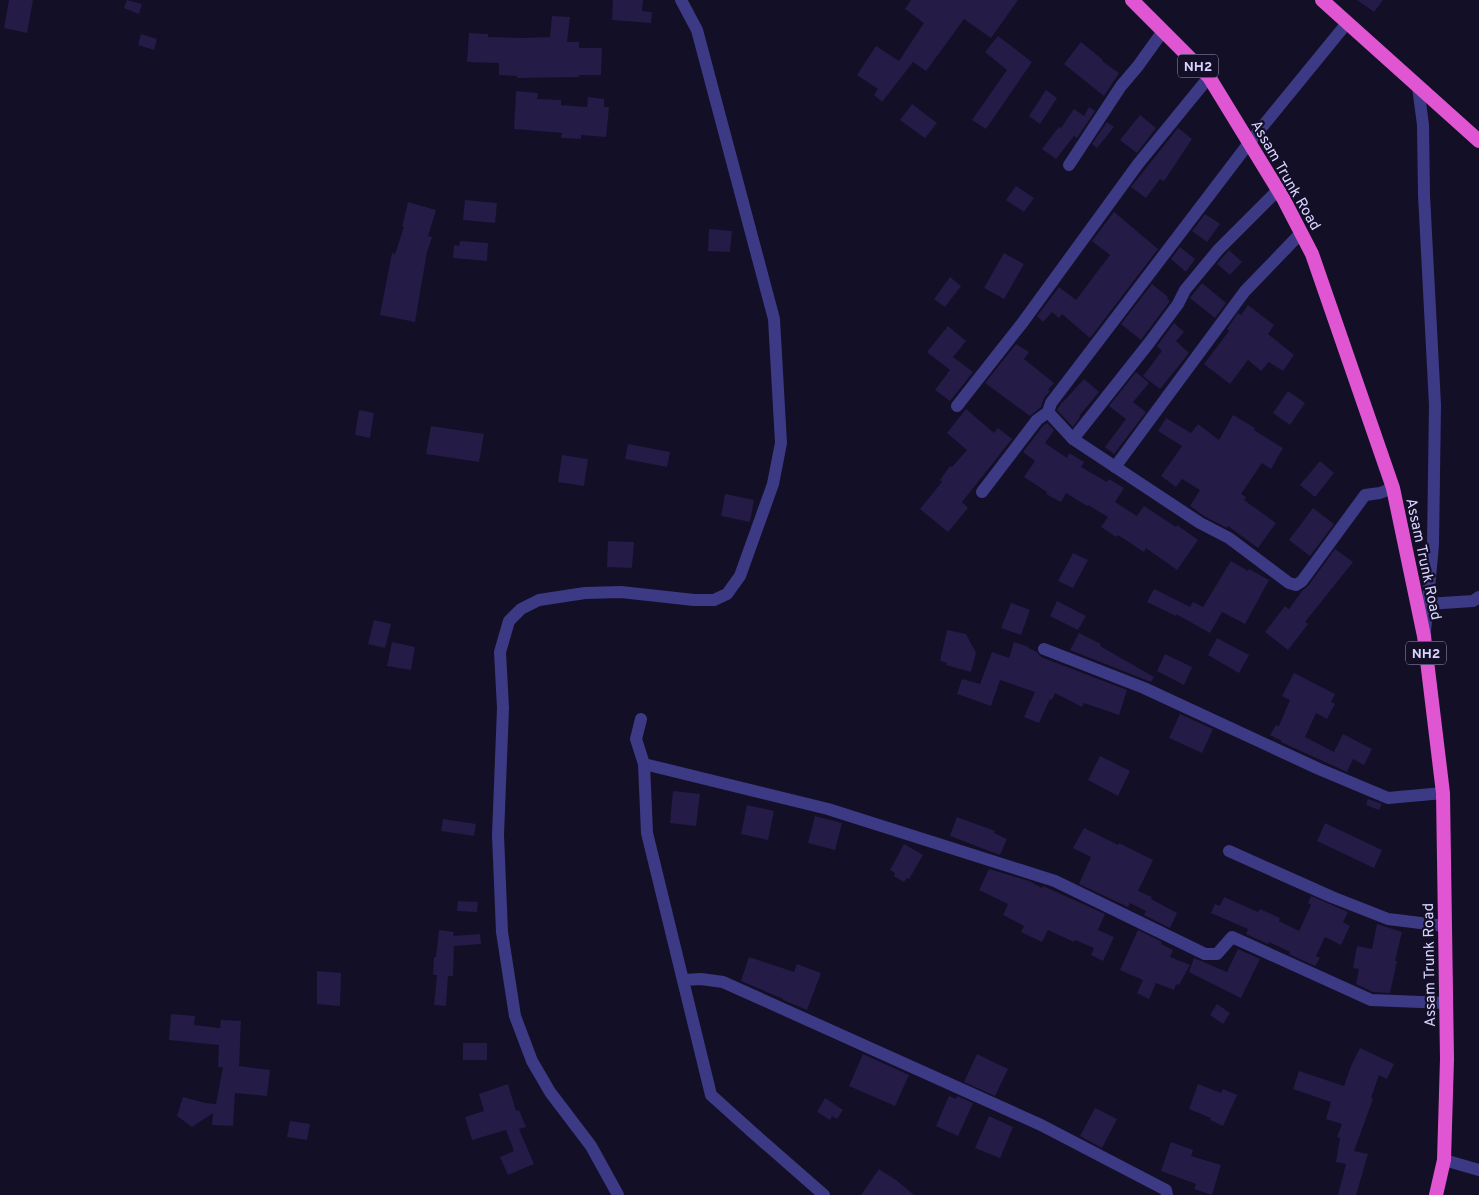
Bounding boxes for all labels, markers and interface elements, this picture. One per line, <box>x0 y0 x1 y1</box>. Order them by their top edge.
road number: NH2 <box>1178 54 1218 78</box>
street label: Assam Trunk Road <box>1245 117 1324 234</box>
street label: Assam Trunk Road <box>1400 497 1445 622</box>
road number: NH2 <box>1406 641 1446 664</box>
street label: Assam Trunk Road <box>1420 903 1441 1027</box>

